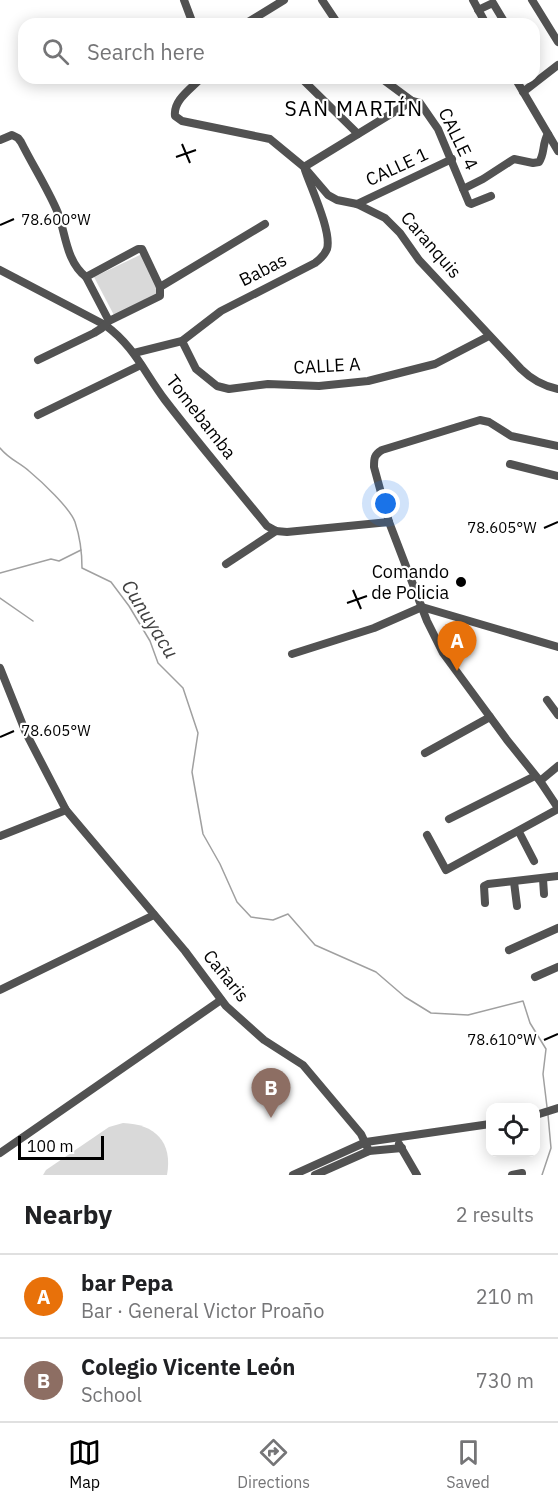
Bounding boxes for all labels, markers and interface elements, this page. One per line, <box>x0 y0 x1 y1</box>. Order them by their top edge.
search box <box>18 18 540 84</box>
icon: search <box>39 35 72 68</box>
text: Search here <box>87 37 205 66</box>
district label: SAN MARTÍN <box>284 94 424 122</box>
street label: CALLE 4 <box>434 104 483 174</box>
street label: CALLE 1 <box>362 142 432 191</box>
street label: Caranquis <box>396 207 467 283</box>
text: 78.600°W <box>21 210 91 229</box>
street label: Babas <box>235 248 290 291</box>
street label: CALLE A <box>293 352 361 379</box>
street label: Tomebamba <box>161 370 242 464</box>
your location <box>371 489 400 518</box>
text: 78.605°W <box>467 518 537 537</box>
place label: Comando de Policia <box>371 560 449 604</box>
water label: Cunuyacu <box>116 574 185 663</box>
marker: Comando de Policia <box>454 575 468 589</box>
pin: A <box>438 622 476 671</box>
text: 78.605°W <box>21 721 91 740</box>
street label: Cañaris <box>198 945 254 1006</box>
text: 78.610°W <box>467 1030 537 1049</box>
pin: B <box>252 1068 290 1118</box>
map controls <box>486 1103 540 1157</box>
button: locate <box>486 1103 540 1157</box>
scale bar <box>18 1133 104 1160</box>
text: 100 m <box>27 1136 74 1156</box>
text: Nearby <box>24 1197 112 1231</box>
text: 2 results <box>456 1201 534 1228</box>
text: bar Pepa <box>81 1268 173 1297</box>
text: A <box>37 1283 50 1310</box>
text: 210 m <box>476 1283 534 1310</box>
text: Bar · General Victor Proaño <box>81 1297 324 1324</box>
text: Colegio Vicente León <box>81 1352 295 1381</box>
text: B <box>37 1367 50 1394</box>
text: 730 m <box>476 1367 534 1394</box>
text: School <box>81 1381 142 1408</box>
tab: Map <box>68 1436 101 1492</box>
tab: Directions <box>237 1436 310 1492</box>
tab: Saved <box>446 1436 490 1492</box>

